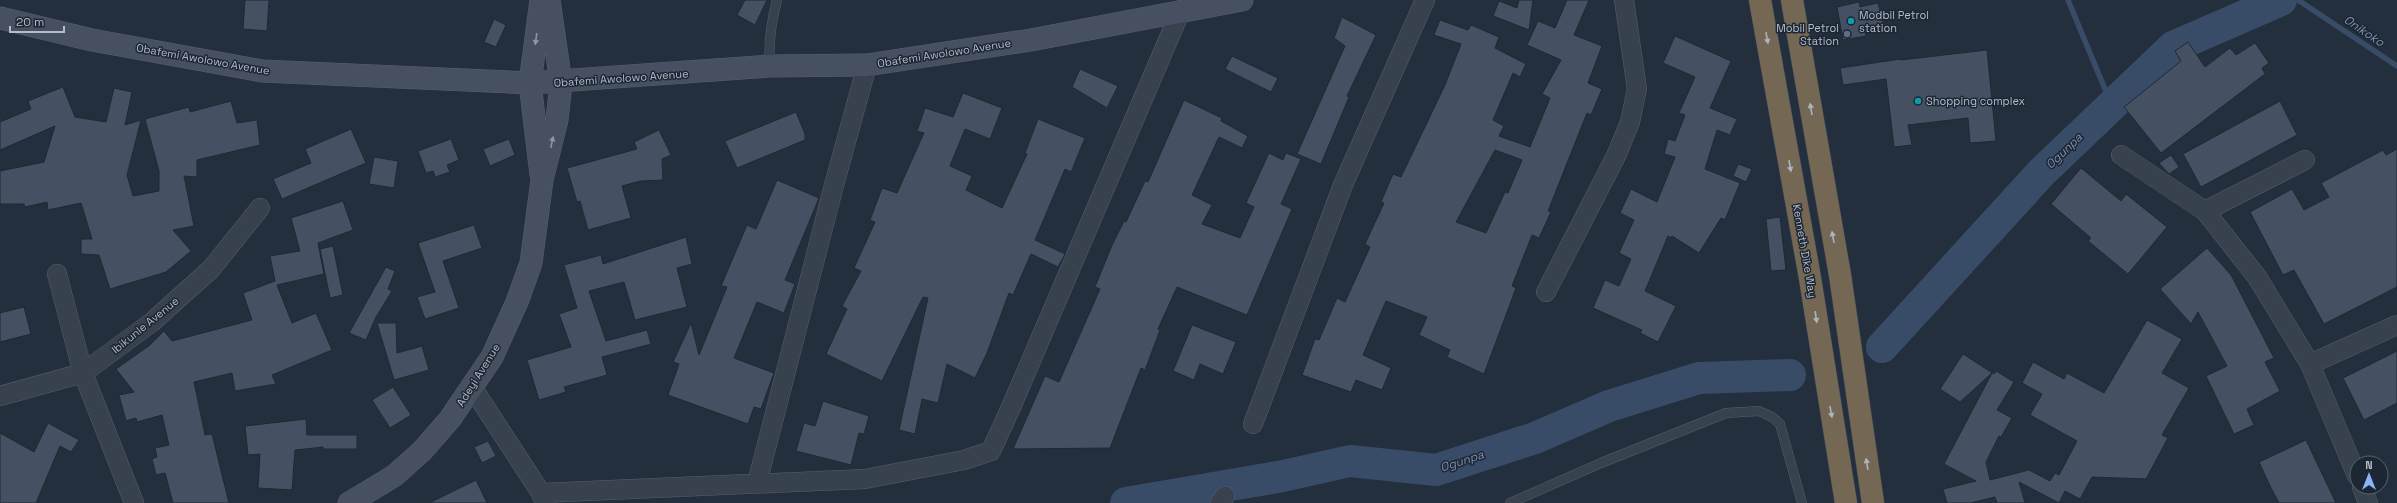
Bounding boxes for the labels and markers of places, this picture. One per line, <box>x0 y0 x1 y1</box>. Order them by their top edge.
place label: Modbil Petrol station <box>1859 8 1929 35</box>
marker: Modbil Petrol station <box>1846 16 1856 26</box>
place label: Mobil Petrol Station <box>1776 21 1839 48</box>
marker: Mobil Petrol Station <box>1842 29 1852 39</box>
place label: Shopping complex <box>1926 94 2026 108</box>
marker: Shopping complex <box>1913 96 1923 106</box>

